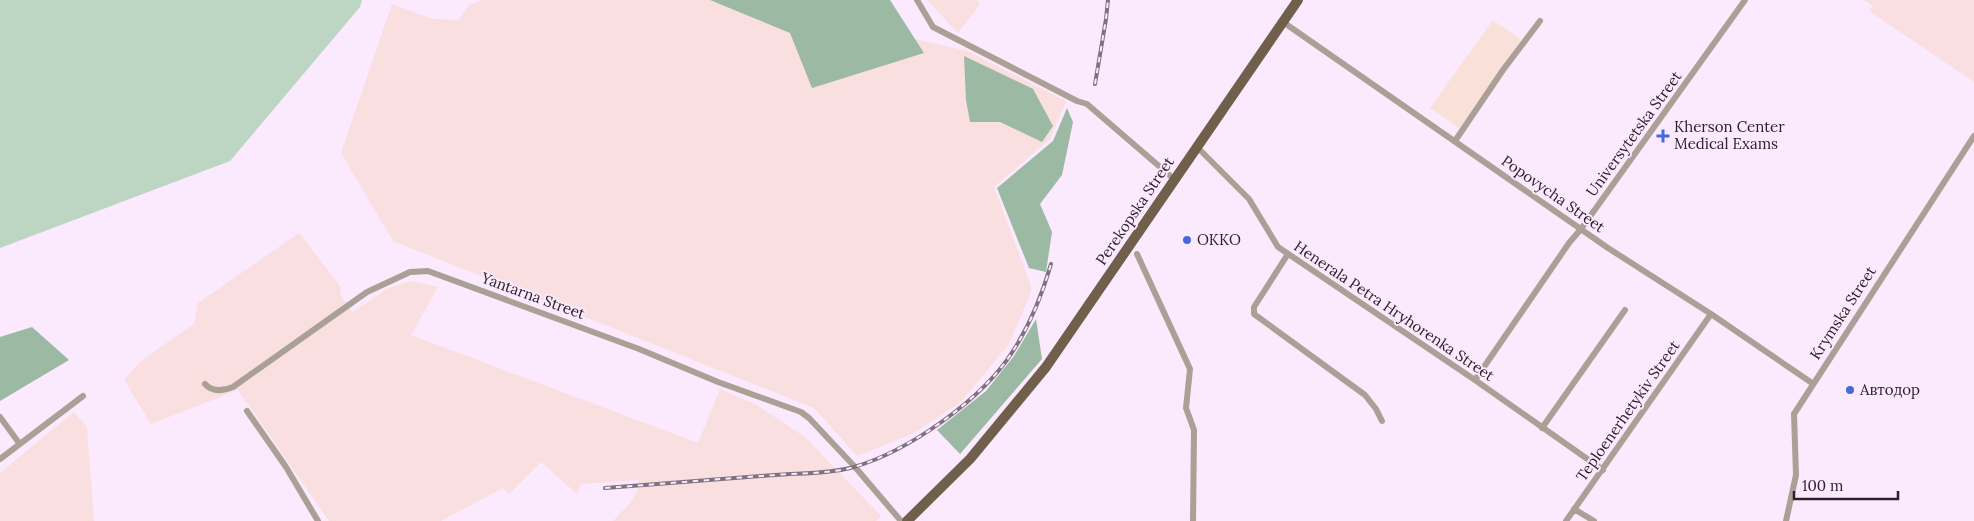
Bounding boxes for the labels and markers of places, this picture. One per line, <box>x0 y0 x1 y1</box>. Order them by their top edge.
place label: Kherson Center Medical Exams <box>1674 117 1785 153</box>
marker: Kherson Center Medical Exams <box>1656 129 1670 143</box>
place label: OKKO <box>1197 230 1241 249</box>
marker: OKKO <box>1181 234 1193 246</box>
place label: Автодор <box>1859 380 1920 399</box>
marker: Автодор <box>1844 384 1856 396</box>

